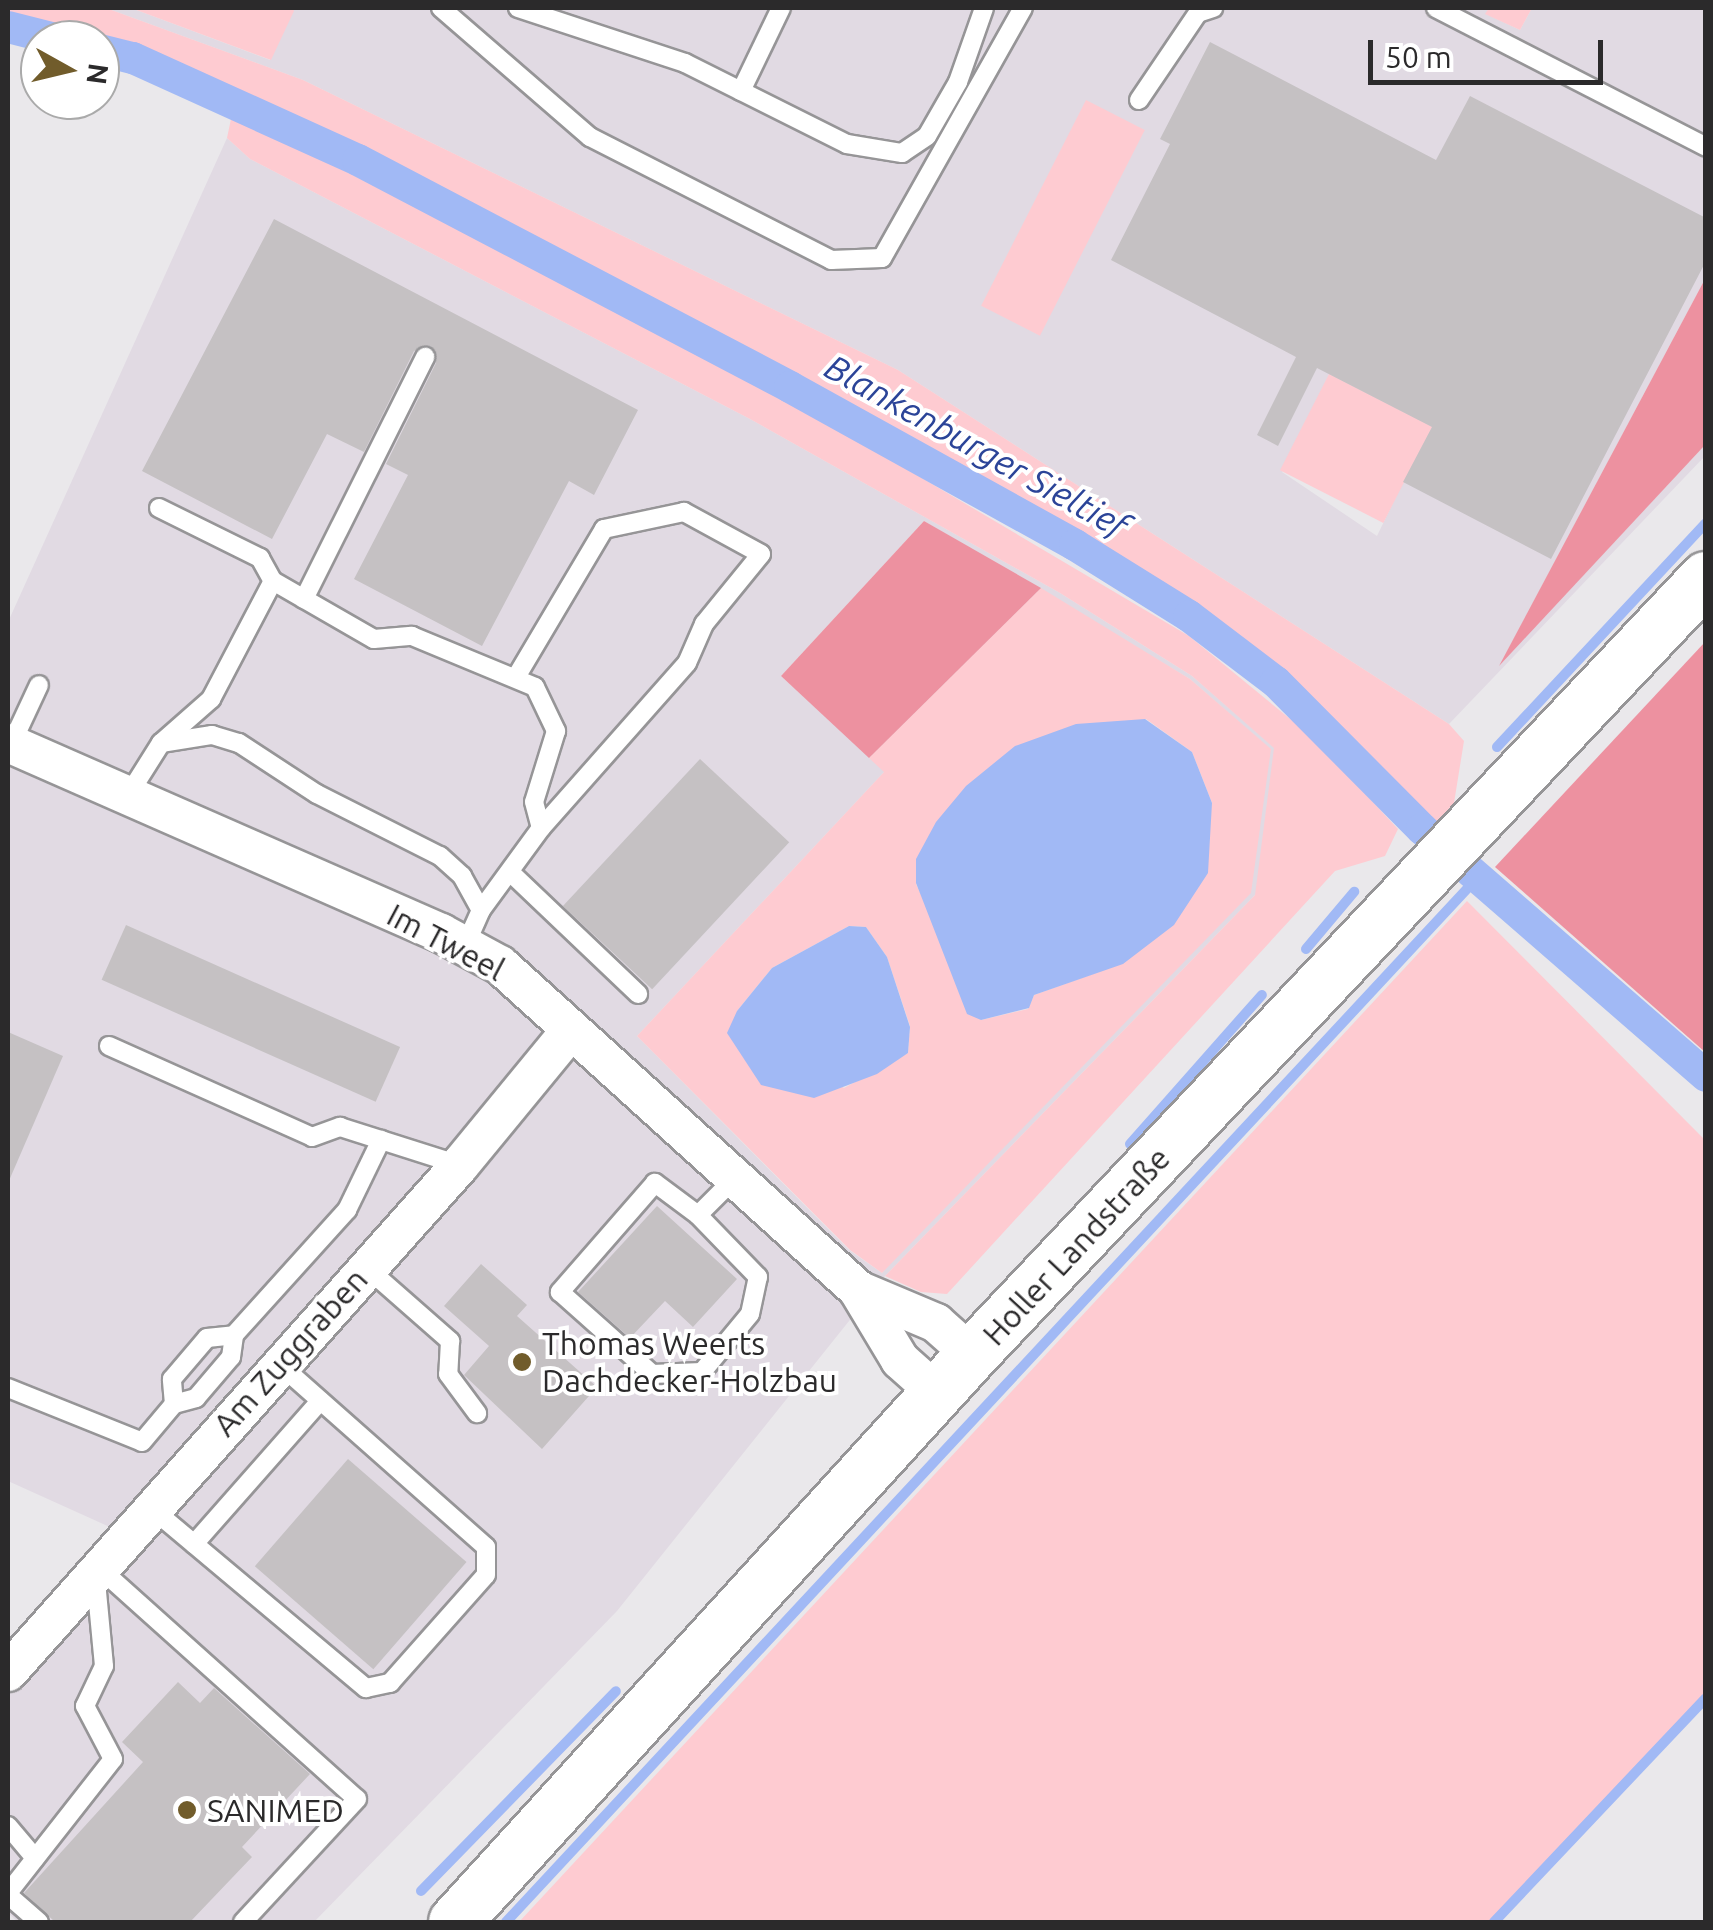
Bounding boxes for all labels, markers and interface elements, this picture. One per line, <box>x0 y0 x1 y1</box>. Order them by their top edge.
north arrow <box>20 20 120 120</box>
scale bar <box>1373 20 1608 82</box>
text: 50 m <box>1385 40 1452 74</box>
text: N <box>81 61 115 86</box>
water label: Blankenburger Sieltief <box>818 345 1136 547</box>
street label: Im Tweel <box>381 895 511 989</box>
street label: Holler Landstraße <box>974 1139 1178 1353</box>
street label: Am Zuggraben <box>205 1260 375 1444</box>
place label: Thomas Weerts Dachdecker-Holzbau <box>542 1325 837 1400</box>
marker: Thomas Weerts Dachdecker-Holzbau <box>511 1351 533 1373</box>
place label: SANIMED <box>207 1791 344 1829</box>
marker: SANIMED <box>176 1799 198 1821</box>

